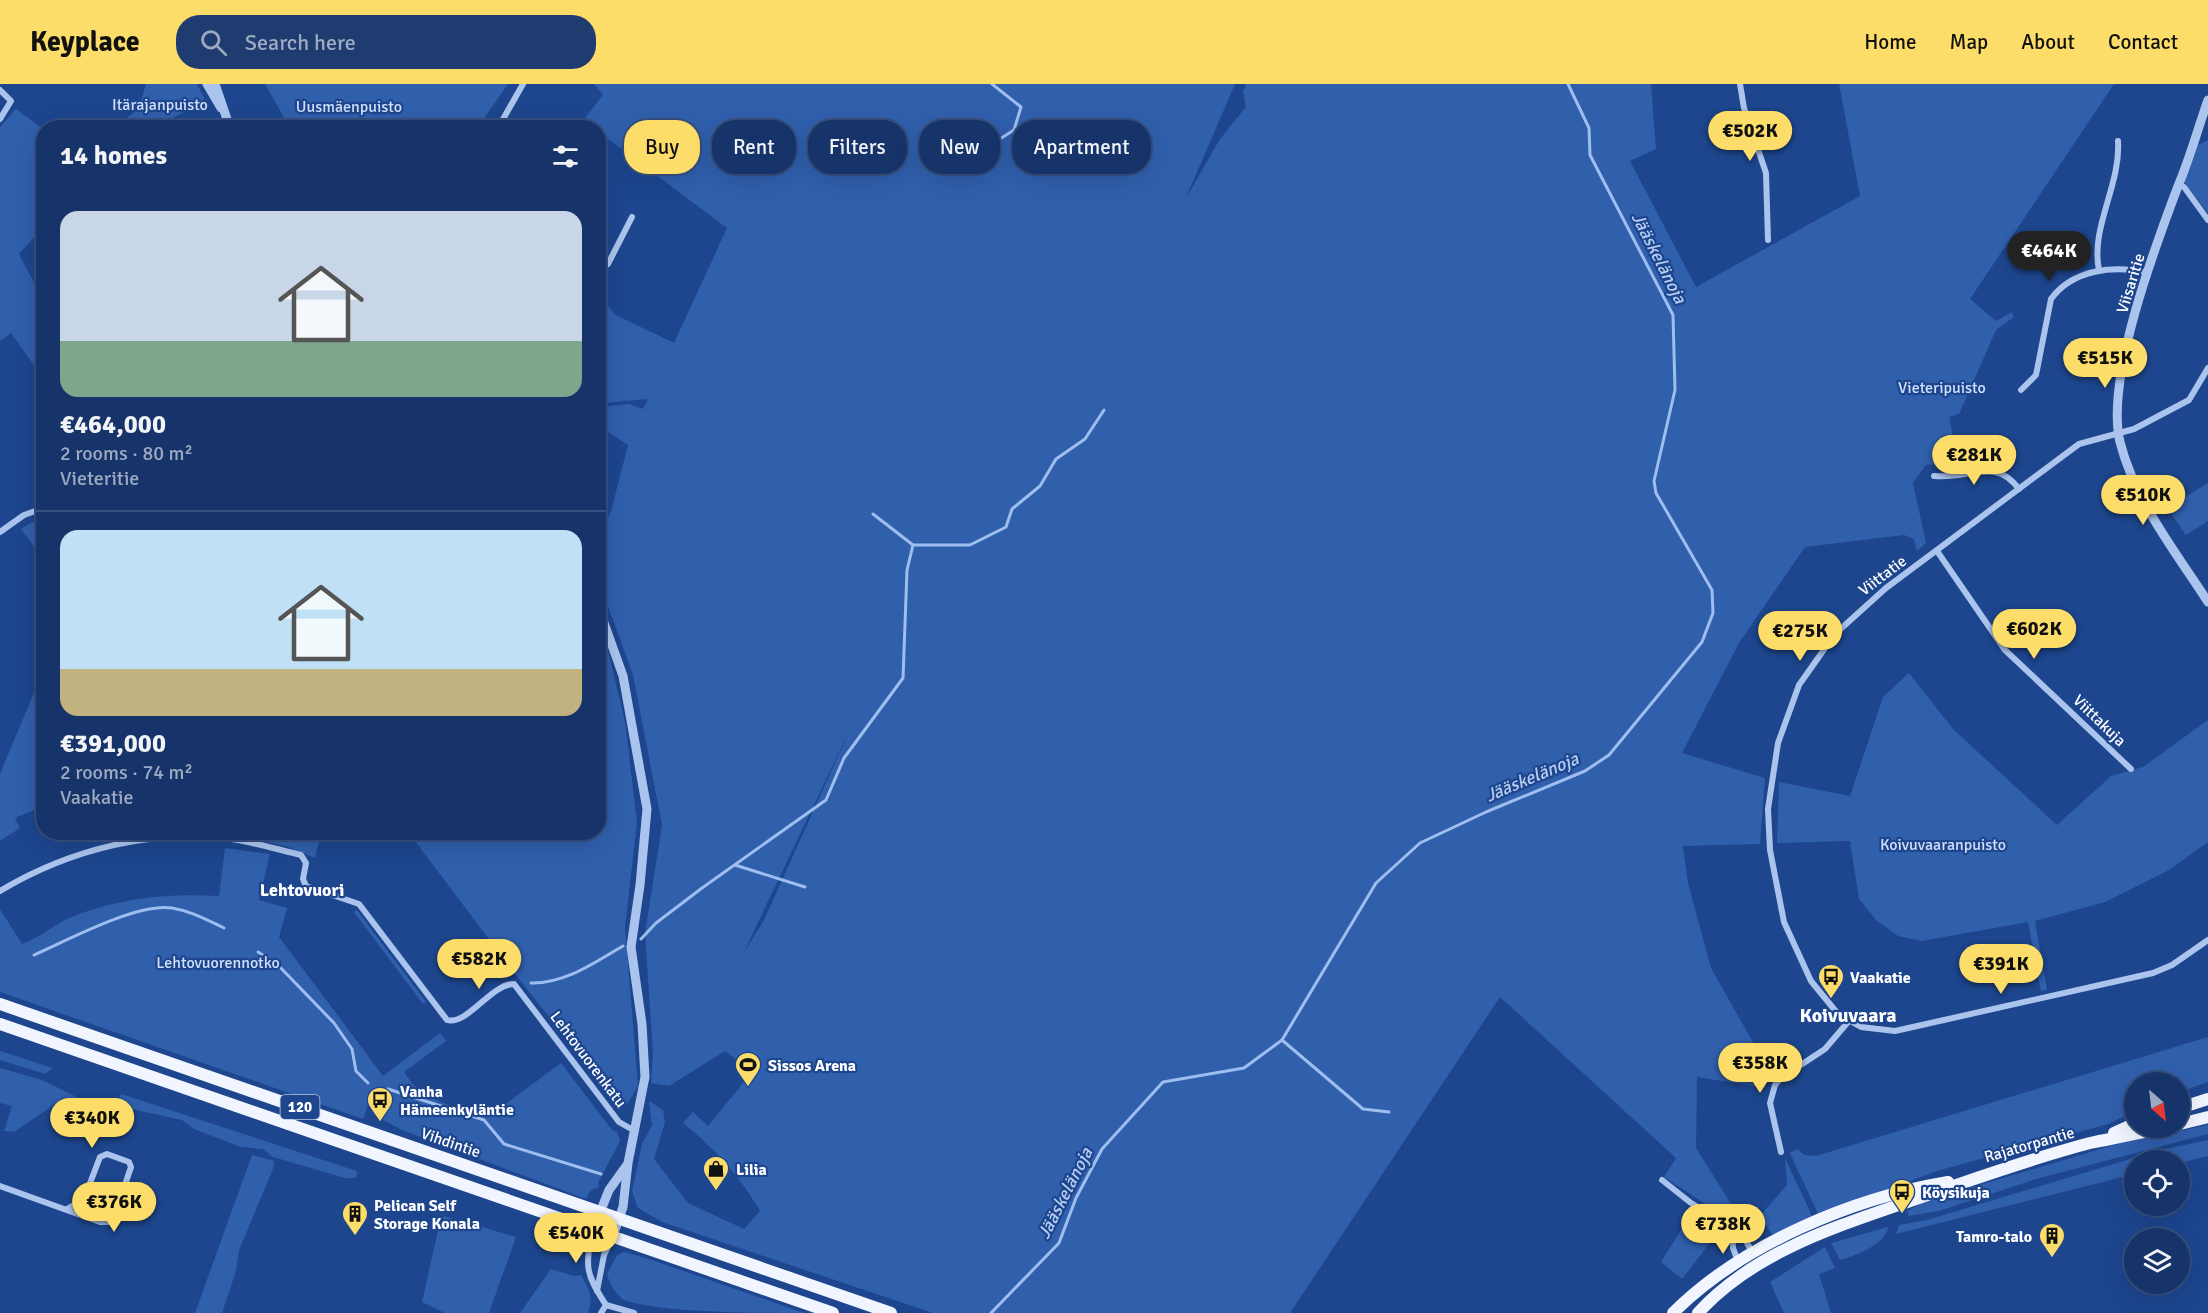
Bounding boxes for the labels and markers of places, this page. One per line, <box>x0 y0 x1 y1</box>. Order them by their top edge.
pin: €502K <box>1708 111 1792 162</box>
pin: €464K <box>2007 231 2091 282</box>
pin: €515K <box>2063 338 2147 389</box>
pin: €281K <box>1932 435 2016 486</box>
pin: €510K <box>2101 475 2185 526</box>
pin: €602K <box>1992 609 2076 660</box>
pin: €275K <box>1758 611 1842 662</box>
pin: €582K <box>437 939 521 990</box>
pin: €391K <box>1959 944 2043 995</box>
bus stop icon: Vaakatie <box>1816 962 1846 1000</box>
place label: Vaakatie <box>1850 968 1911 988</box>
pin: €358K <box>1718 1043 1802 1094</box>
sports icon: Sissos Arena <box>733 1050 763 1088</box>
place label: Sissos Arena <box>768 1056 856 1076</box>
place label: Vanha Hämeenkyläntie <box>400 1082 514 1120</box>
bus stop icon: Vanha Hämeenkyläntie <box>365 1085 395 1123</box>
pin: €340K <box>50 1098 134 1149</box>
shop icon: Lilia <box>701 1154 731 1192</box>
place label: Lilia <box>736 1160 767 1180</box>
bus stop icon: Köysikuja <box>1887 1177 1917 1215</box>
pin: €376K <box>72 1182 156 1233</box>
place label: Köysikuja <box>1922 1183 1990 1203</box>
place label: Pelican Self Storage Konala <box>374 1196 480 1234</box>
building icon: Pelican Self Storage Konala <box>340 1199 370 1237</box>
pin: €738K <box>1681 1204 1765 1255</box>
pin: €540K <box>534 1213 618 1264</box>
building icon: Tamro-talo <box>2037 1221 2067 1259</box>
place label: Tamro-talo <box>1956 1227 2032 1247</box>

